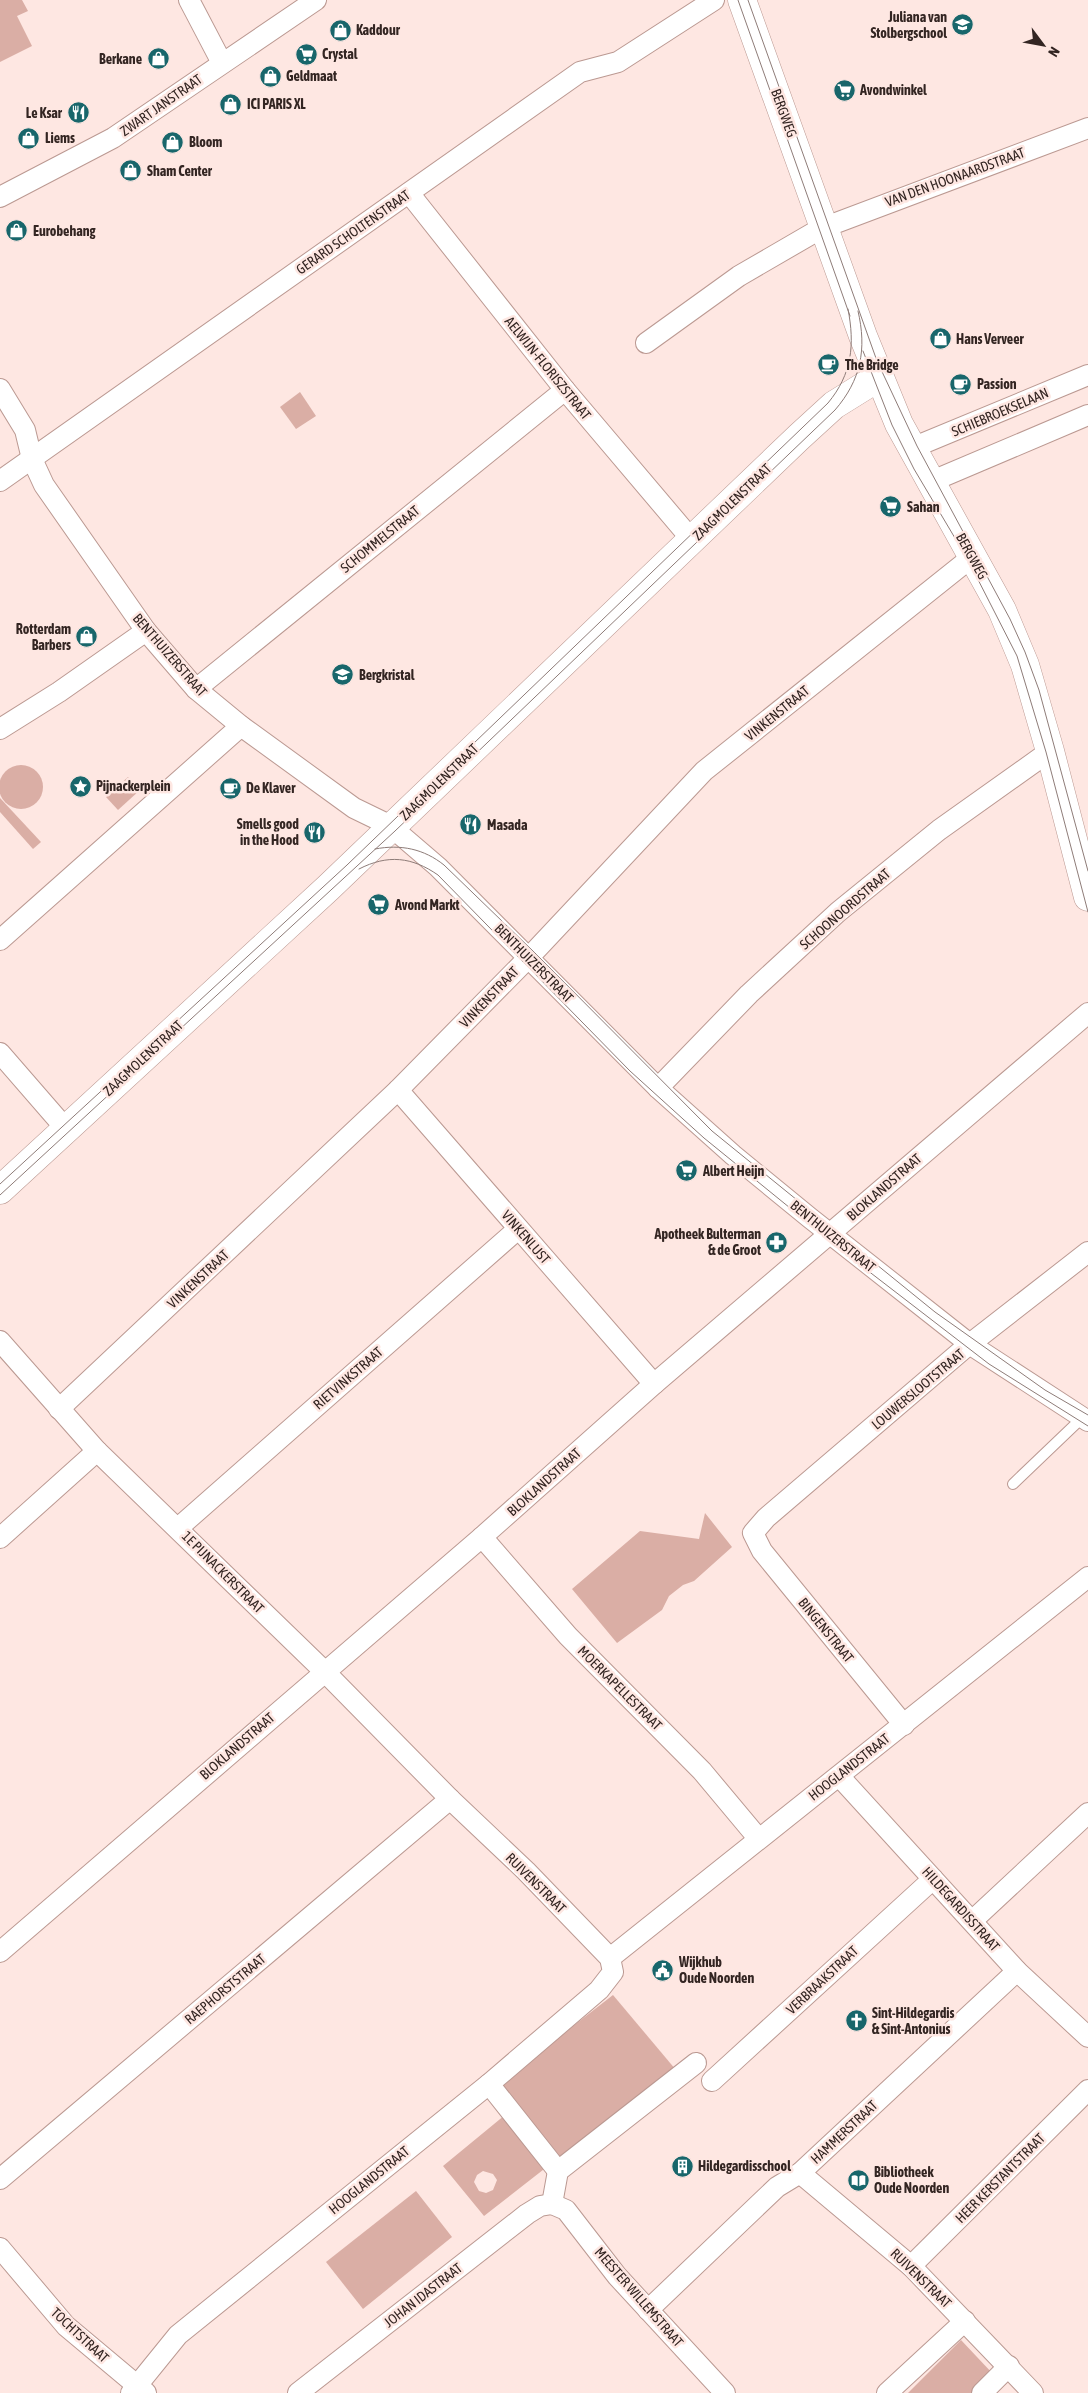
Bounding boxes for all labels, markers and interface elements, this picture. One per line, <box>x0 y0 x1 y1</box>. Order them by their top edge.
place label: Juliana van Stolbergschool <box>870 9 947 41</box>
school or university icon: Juliana van Stolbergschool <box>951 13 975 37</box>
shop icon: Kaddour <box>328 18 352 42</box>
north arrow <box>1018 20 1068 70</box>
place label: Kaddour <box>356 22 401 38</box>
supermarket icon: Crystal <box>294 42 318 66</box>
text: N <box>1045 44 1063 60</box>
place label: Crystal <box>322 46 358 62</box>
shop icon: Berkane <box>146 47 170 71</box>
place label: Berkane <box>99 51 142 67</box>
shop icon: Geldmaat <box>258 64 282 88</box>
place label: Geldmaat <box>286 68 337 84</box>
street label: ZWART JANSTRAAT <box>117 71 205 139</box>
supermarket icon: Avondwinkel <box>832 78 856 102</box>
place label: Avondwinkel <box>859 82 927 98</box>
street label: BERGWEG <box>768 87 800 139</box>
shop icon: ICI PARIS XL <box>219 92 243 116</box>
place label: ICI PARIS XL <box>247 96 306 112</box>
restaurant icon: Le Ksar <box>66 101 90 125</box>
place label: Le Ksar <box>26 105 63 121</box>
shop icon: Liems <box>17 126 41 150</box>
place label: Liems <box>45 130 75 146</box>
shop icon: Bloom <box>161 130 185 154</box>
place label: Bloom <box>189 134 222 150</box>
street label: VAN DEN HOONAARDSTRAAT <box>883 144 1027 210</box>
shop icon: Sham Center <box>119 159 143 183</box>
place label: Sham Center <box>147 163 213 179</box>
street label: GERARD SCHOLTENSTRAAT <box>293 187 413 277</box>
shop icon: Eurobehang <box>5 219 29 243</box>
place label: Eurobehang <box>33 223 97 239</box>
street label: AELWIJN-FLORISZSTRAAT <box>502 313 594 423</box>
shop icon: Hans Verveer <box>928 327 952 351</box>
place label: Hans Verveer <box>956 331 1024 347</box>
cafe icon: The Bridge <box>817 353 841 377</box>
place label: The Bridge <box>845 357 899 373</box>
cafe icon: Passion <box>949 372 973 396</box>
place label: Passion <box>977 376 1017 392</box>
street label: SCHIEBROEKSELAAN <box>949 384 1051 440</box>
street label: ZAAGMOLENSTRAAT <box>689 460 775 544</box>
supermarket icon: Sahan <box>879 495 903 519</box>
place label: Sahan <box>907 499 940 515</box>
street label: SCHOMMELSTRAAT <box>337 502 423 576</box>
street label: BERGWEG <box>953 530 991 582</box>
street label: BENTHUIZERSTRAAT <box>130 610 210 700</box>
place label: Rotterdam Barbers <box>16 621 71 653</box>
shop icon: Rotterdam Barbers <box>75 625 99 649</box>
school or university icon: Bergkristal <box>331 663 355 687</box>
place label: Bergkristal <box>359 667 415 683</box>
street label: VINKENSTRAAT <box>742 682 812 744</box>
street label: ZAAGMOLENSTRAAT <box>396 740 482 824</box>
place icon: Pijnackerplein <box>68 774 92 798</box>
cafe icon: De Klaver <box>218 776 242 800</box>
place label: Pijnackerplein <box>96 778 171 794</box>
place label: De Klaver <box>246 780 296 796</box>
restaurant icon: Masada <box>459 813 483 837</box>
place label: Smells good in the Hood <box>237 816 299 848</box>
place label: Masada <box>487 817 528 833</box>
restaurant icon: Smells good in the Hood <box>303 820 327 844</box>
street label: SCHOONOORDSTRAAT <box>797 865 893 953</box>
supermarket icon: Avond Markt <box>367 893 391 917</box>
place label: Avond Markt <box>394 897 460 913</box>
street label: BENTHUIZERSTRAAT <box>491 920 577 1006</box>
street label: VINKENSTRAAT <box>456 963 522 1031</box>
street label: ZAAGMOLENSTRAAT <box>100 1017 186 1099</box>
street label: BLOKLANDSTRAAT <box>843 1150 925 1224</box>
supermarket icon: Albert Heijn <box>675 1159 699 1183</box>
place label: Albert Heijn <box>702 1163 764 1179</box>
street label: BENTHUIZERSTRAAT <box>787 1197 879 1275</box>
street label: VINKENLUST <box>498 1207 554 1267</box>
place label: Apotheek Bulterman & de Groot <box>654 1226 761 1258</box>
pharmacy icon: Apotheek Bulterman & de Groot <box>765 1230 789 1254</box>
street label: VINKENSTRAAT <box>164 1247 232 1311</box>
street label: RIETVINKSTRAAT <box>310 1344 386 1412</box>
street label: LOUWERSLOOTSTRAAT <box>868 1346 968 1432</box>
street label: BLOKLANDSTRAAT <box>504 1445 584 1519</box>
street label: 1E PIJNACKERSTRAAT <box>179 1528 267 1616</box>
street label: BINGENSTRAAT <box>795 1594 857 1666</box>
street label: MOERKAPELLESTRAAT <box>575 1643 665 1733</box>
street label: BLOKLANDSTRAAT <box>196 1709 278 1783</box>
street label: HOOGLANDSTRAAT <box>805 1730 893 1804</box>
street label: RUIVENSTRAAT <box>503 1850 569 1916</box>
street label: HILDEGARDISSTRAAT <box>919 1864 1003 1954</box>
street label: VERBRAAKSTRAAT <box>783 1943 861 2017</box>
street label: RAEPHORSTSTRAAT <box>181 1951 269 2027</box>
place label: Wijkhub Oude Noorden <box>678 1954 754 1986</box>
public building icon: Wijkhub Oude Noorden <box>651 1958 675 1982</box>
place label: Sint-Hildegardis & Sint-Antonius <box>872 2005 955 2037</box>
church icon: Sint-Hildegardis & Sint-Antonius <box>844 2009 868 2033</box>
street label: HAMMERSTRAAT <box>807 2097 881 2167</box>
street label: HEER KERSTANTSTRAAT <box>952 2130 1048 2226</box>
street label: HOOGLANDSTRAAT <box>326 2143 412 2217</box>
building icon: Hildegardisschool <box>670 2154 694 2178</box>
place label: Hildegardisschool <box>698 2158 791 2174</box>
place label: Bibliotheek Oude Noorden <box>874 2164 949 2196</box>
library icon: Bibliotheek Oude Noorden <box>846 2168 870 2192</box>
street label: MEESTER WILLEMSTRAAT <box>591 2244 687 2350</box>
street label: RUIVENSTRAAT <box>887 2245 955 2311</box>
street label: JOHAN IDASTRAAT <box>381 2260 465 2330</box>
street label: TOCHTSTRAAT <box>48 2304 112 2366</box>

